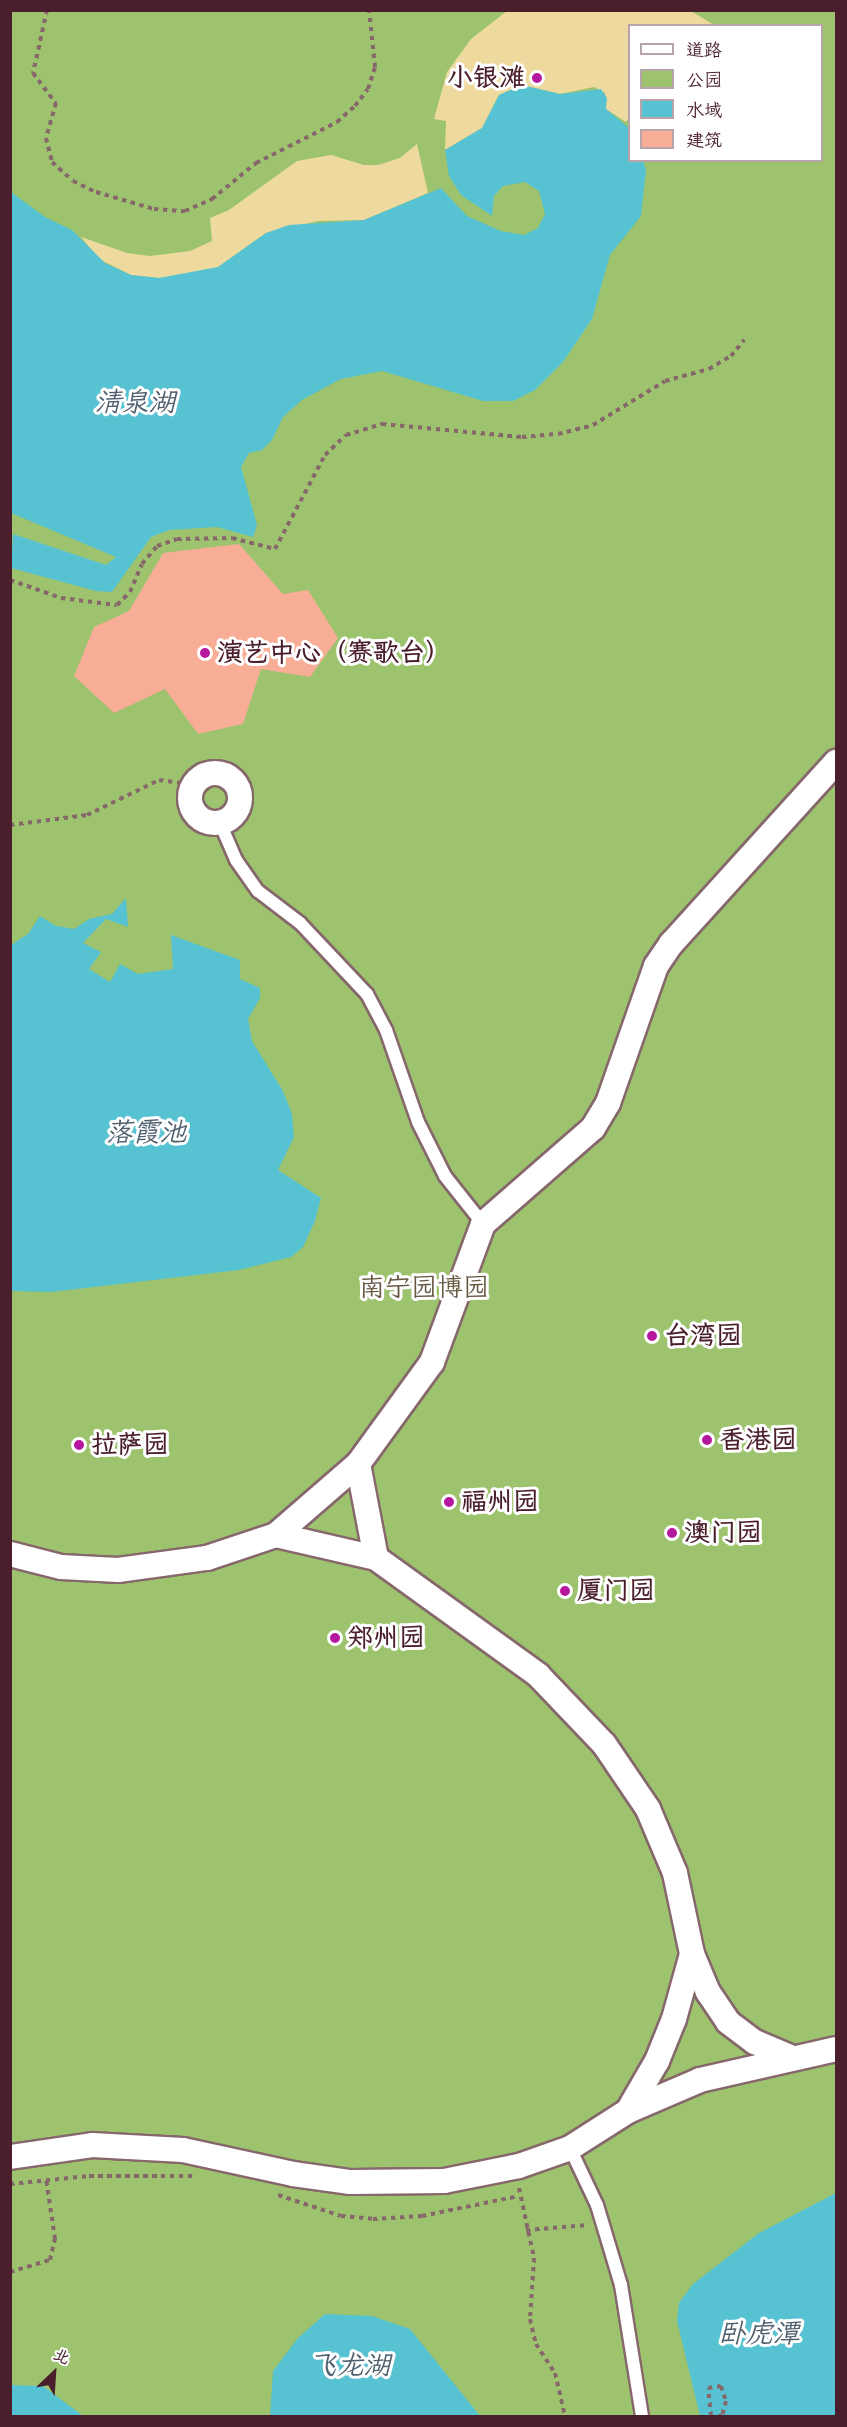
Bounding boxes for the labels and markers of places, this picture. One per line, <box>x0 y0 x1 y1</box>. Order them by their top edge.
place label: 小银滩 <box>447 62 525 94</box>
marker: 小银滩 <box>530 71 544 85</box>
place label: 演艺中心（赛歌台） <box>217 637 451 669</box>
marker: 演艺中心（赛歌台） <box>198 646 212 660</box>
place label: 台湾园 <box>664 1320 742 1352</box>
marker: 台湾园 <box>645 1329 659 1343</box>
place label: 香港园 <box>719 1424 797 1456</box>
place label: 拉萨园 <box>91 1429 169 1461</box>
marker: 香港园 <box>700 1433 714 1447</box>
marker: 拉萨园 <box>72 1438 86 1452</box>
place label: 福州园 <box>461 1486 539 1518</box>
marker: 福州园 <box>442 1495 456 1509</box>
place label: 澳门园 <box>684 1517 762 1549</box>
marker: 澳门园 <box>665 1526 679 1540</box>
place label: 厦门园 <box>577 1575 655 1607</box>
marker: 厦门园 <box>558 1584 572 1598</box>
place label: 郑州园 <box>347 1622 425 1654</box>
marker: 郑州园 <box>328 1631 342 1645</box>

